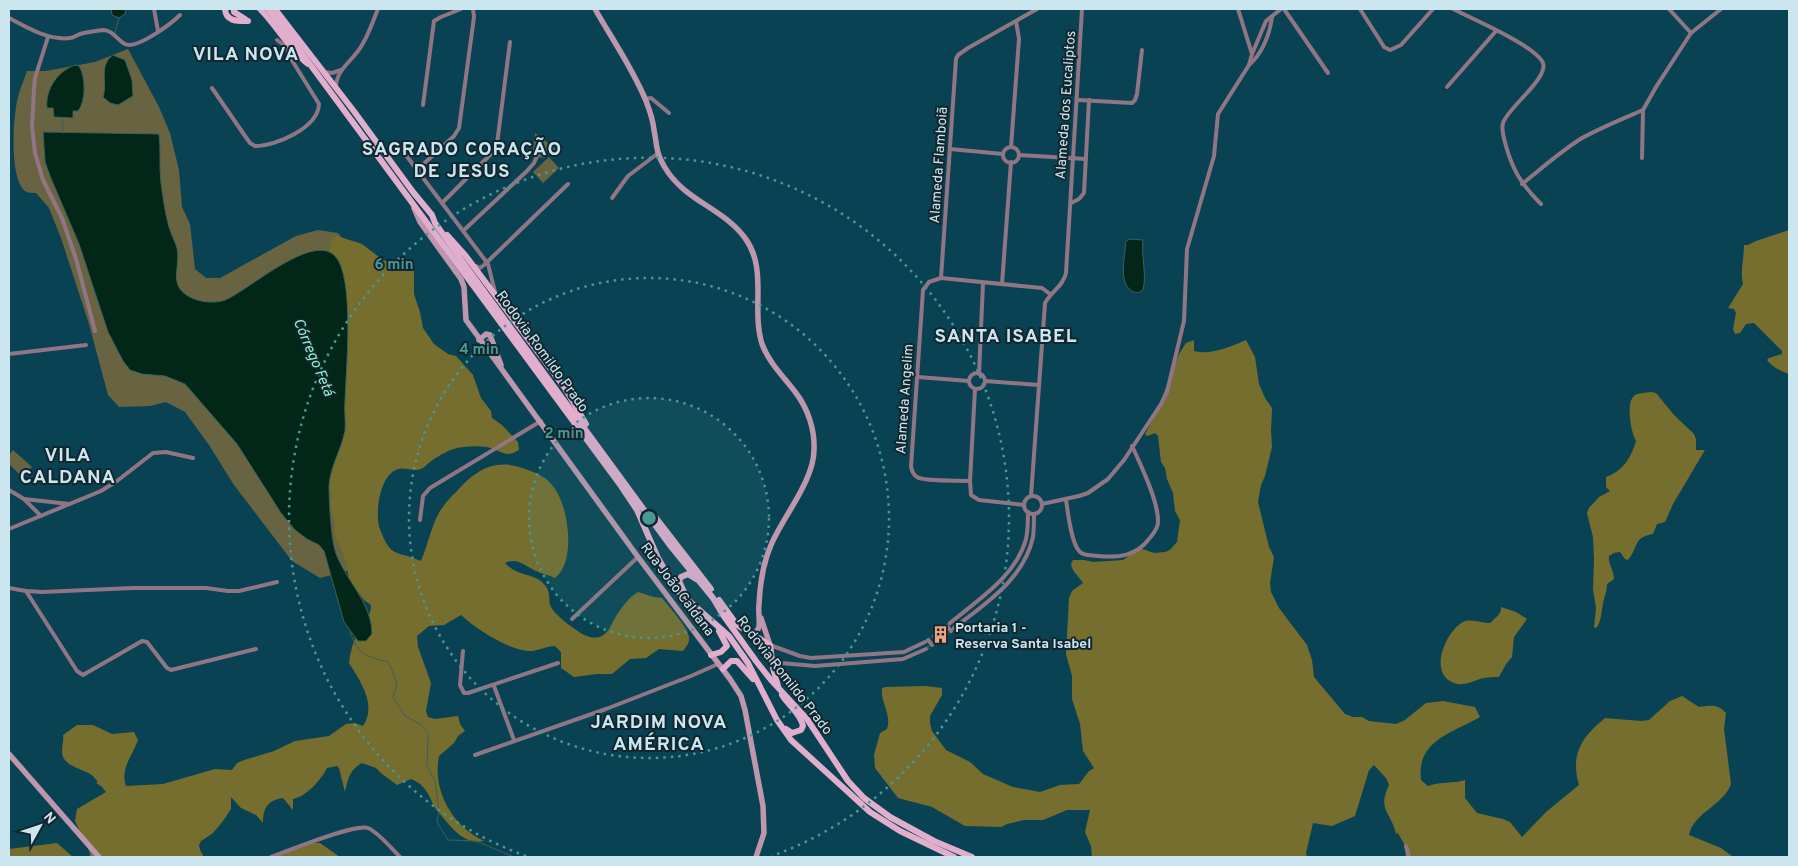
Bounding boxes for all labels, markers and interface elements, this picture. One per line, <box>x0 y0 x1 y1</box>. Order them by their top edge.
street label: Alameda dos Eucaliptos <box>1053 30 1080 180</box>
district label: VILA NOVA <box>193 43 299 67</box>
street label: Alameda Flamboiã <box>927 106 952 224</box>
district label: SAGRADO CORAÇÃO DE JESUS <box>362 137 562 184</box>
text: 6 min <box>374 256 414 275</box>
street label: Rodovia Romildo Prado <box>492 288 592 416</box>
water label: Córrego Fetá <box>288 316 338 401</box>
district label: SANTA ISABEL <box>934 325 1078 349</box>
text: 4 min <box>459 341 499 360</box>
street label: Alameda Angelim <box>893 343 918 455</box>
text: 2 min <box>544 425 584 444</box>
district label: VILA CALDANA <box>20 444 116 490</box>
centre of rings <box>640 509 658 527</box>
street label: Rua João Caldana <box>636 540 717 640</box>
street label: Rodovia Romildo Prado <box>732 613 836 739</box>
place label: Portaria 1 - Reserva Santa Isabel <box>955 620 1091 653</box>
building icon: Portaria 1 - Reserva Santa Isabel <box>931 625 951 645</box>
district label: JARDIM NOVA AMÉRICA <box>590 711 728 757</box>
north arrow <box>15 801 65 851</box>
text: N <box>39 809 59 828</box>

